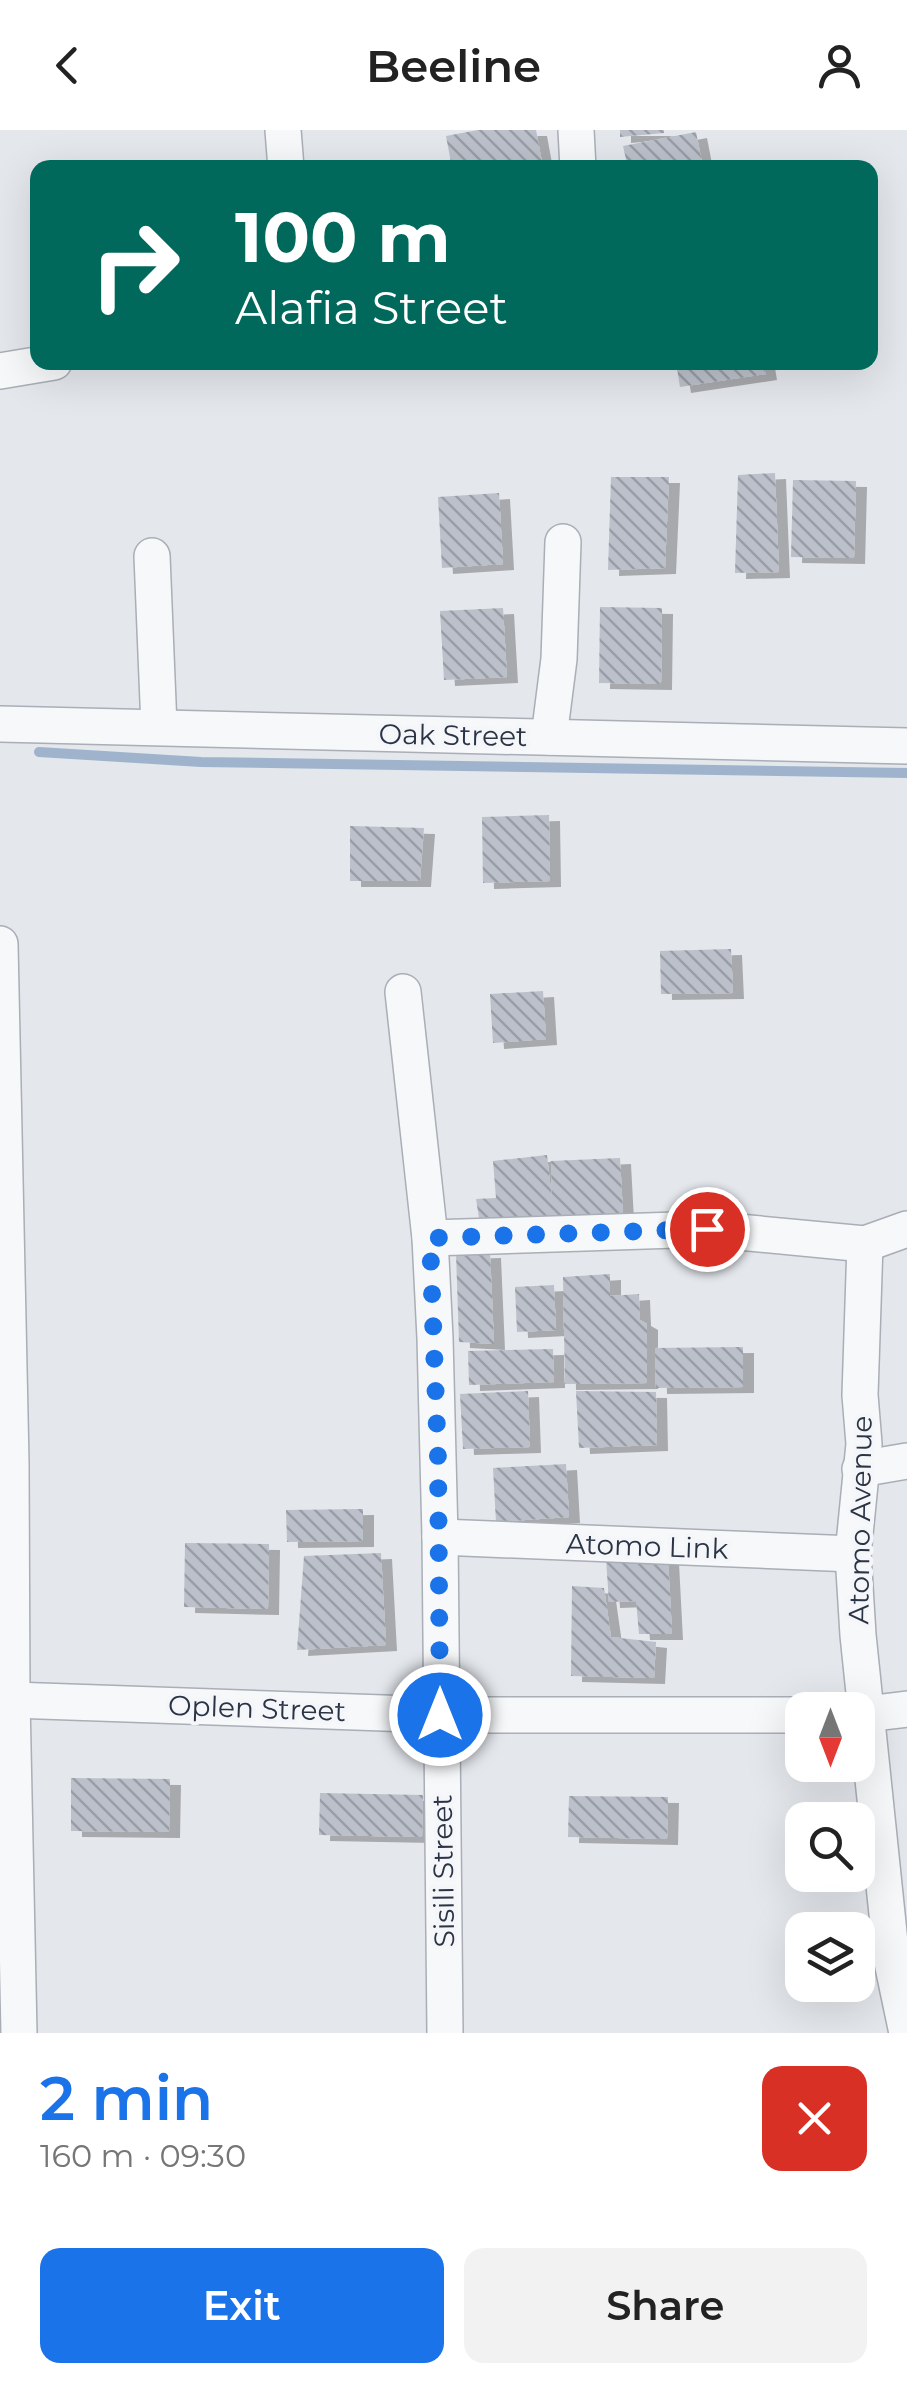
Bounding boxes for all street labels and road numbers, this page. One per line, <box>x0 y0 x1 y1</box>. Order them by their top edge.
street label: Oak Street <box>378 717 528 753</box>
street label: Atomo Avenue <box>841 1415 879 1625</box>
street label: Atomo Link <box>565 1526 729 1566</box>
street label: Oplen Street <box>168 1688 346 1728</box>
street label: Sisili Street <box>425 1794 461 1948</box>

